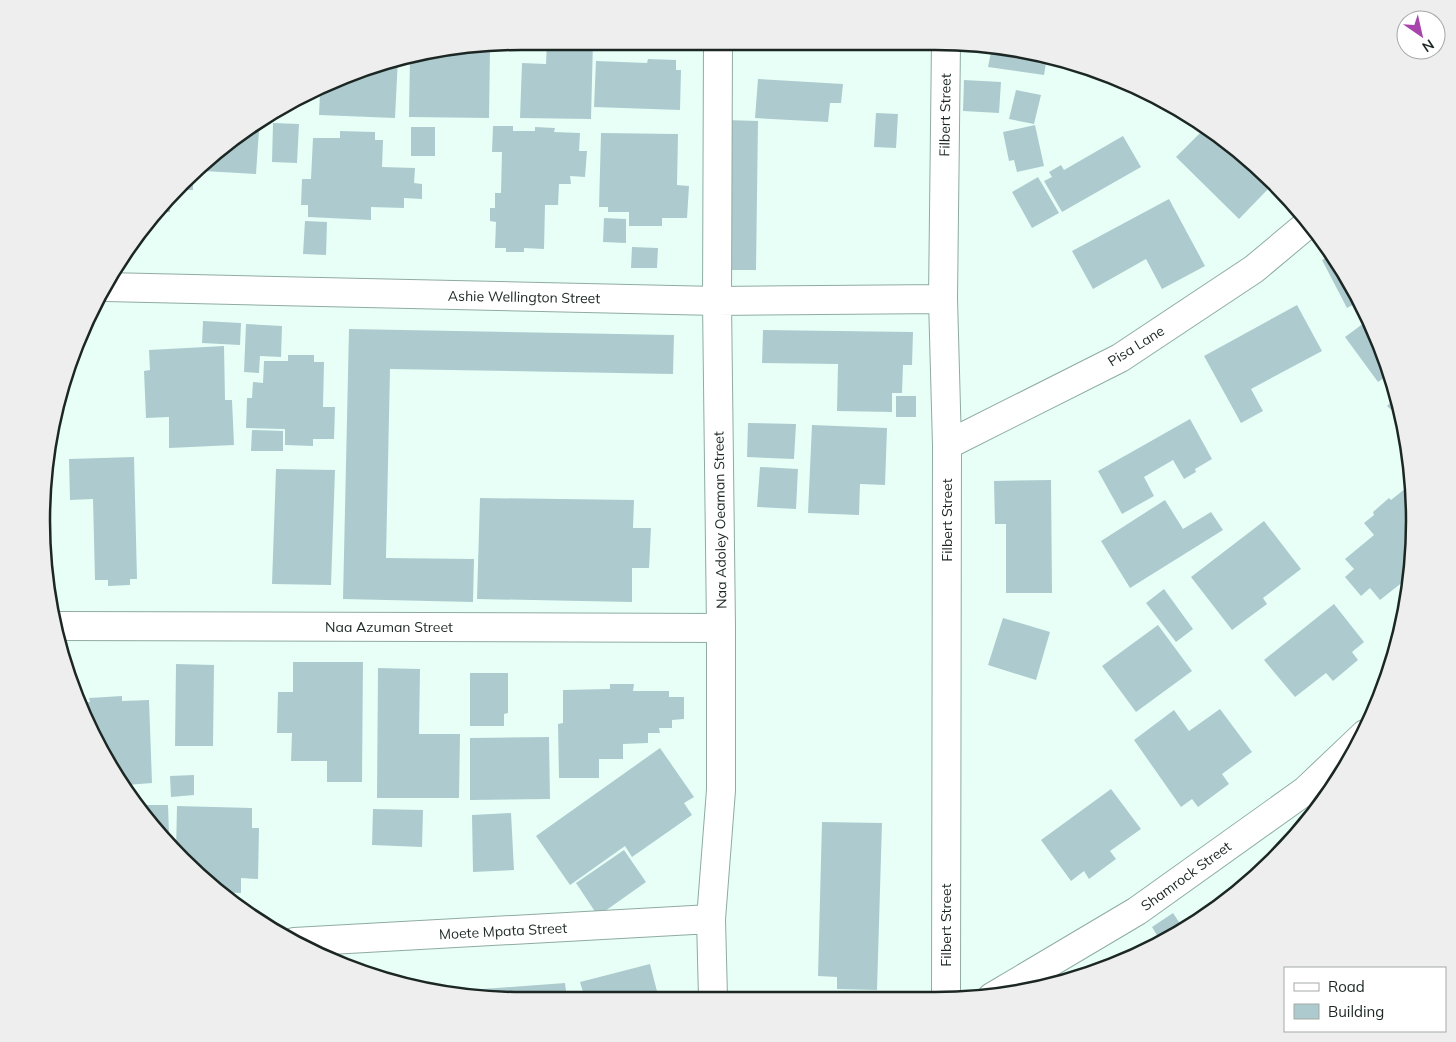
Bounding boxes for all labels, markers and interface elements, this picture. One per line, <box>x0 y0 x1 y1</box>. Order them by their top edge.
north arrow <box>1396 10 1446 60</box>
text: N <box>1419 35 1438 56</box>
street label: Filbert Street <box>935 73 955 157</box>
street label: Ashie Wellington Street <box>448 287 600 307</box>
street label: Pisa Lane <box>1104 322 1168 370</box>
street label: Naa Adoley Oeaman Street <box>709 431 731 609</box>
street label: Filbert Street <box>938 478 956 562</box>
street label: Naa Azuman Street <box>325 618 453 636</box>
street label: Shamrock Street <box>1137 837 1235 915</box>
street label: Filbert Street <box>937 883 955 967</box>
street label: Moete Mpata Street <box>439 919 568 943</box>
legend <box>1284 967 1446 1032</box>
text: Road <box>1328 977 1365 996</box>
text: Building <box>1328 1002 1384 1021</box>

